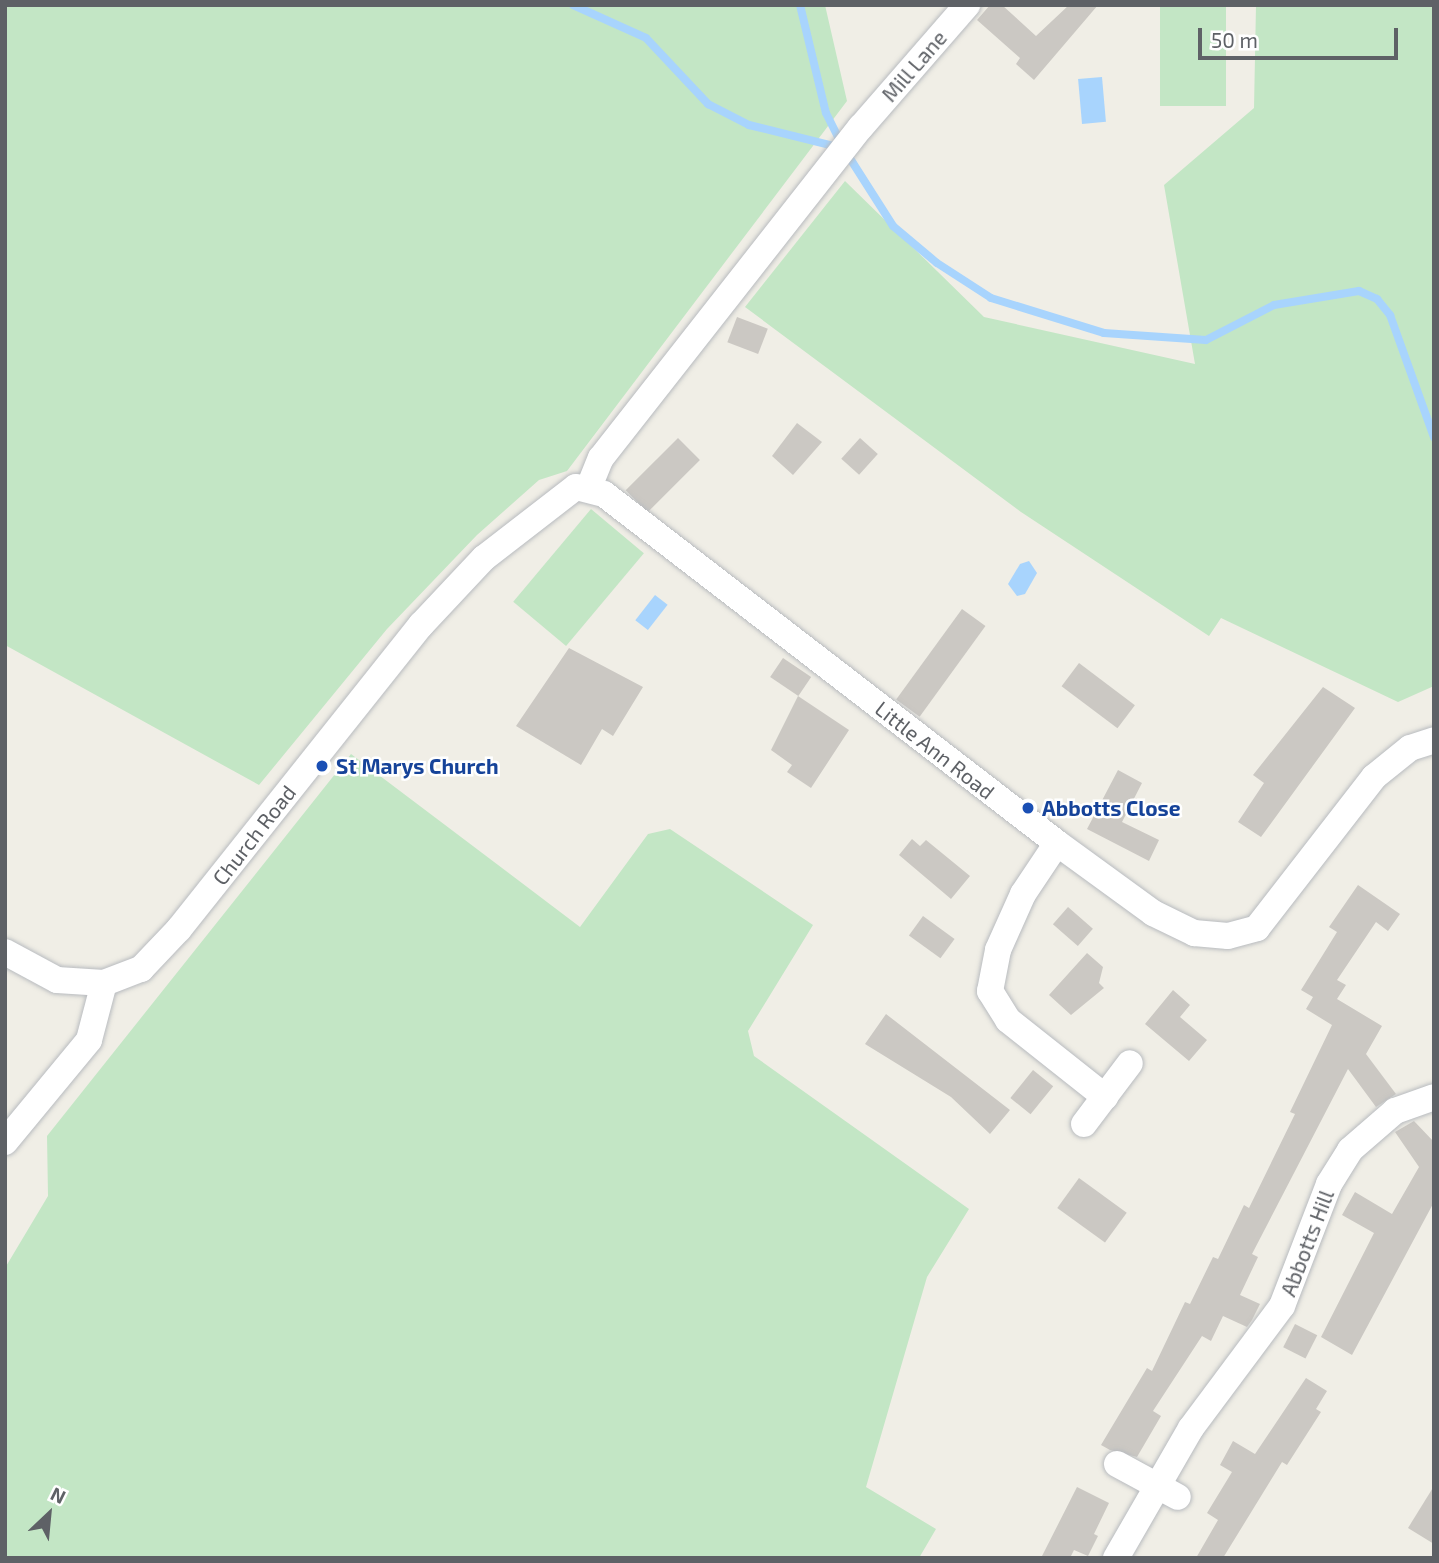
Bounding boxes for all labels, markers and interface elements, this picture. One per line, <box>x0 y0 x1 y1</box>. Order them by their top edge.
scale bar <box>1201 14 1400 58</box>
street label: Mill Lane <box>876 25 952 107</box>
text: 50 m <box>1211 27 1258 52</box>
street label: Little Ann Road <box>870 696 1000 804</box>
place label: St Marys Church <box>336 753 499 779</box>
marker: St Marys Church <box>314 758 330 774</box>
street label: Church Road <box>207 780 301 890</box>
place label: Abbotts Close <box>1042 795 1181 821</box>
marker: Abbotts Close <box>1020 800 1036 816</box>
street label: Abbotts Hill <box>1275 1186 1339 1300</box>
north arrow <box>14 1479 84 1549</box>
text: N <box>47 1481 70 1508</box>

